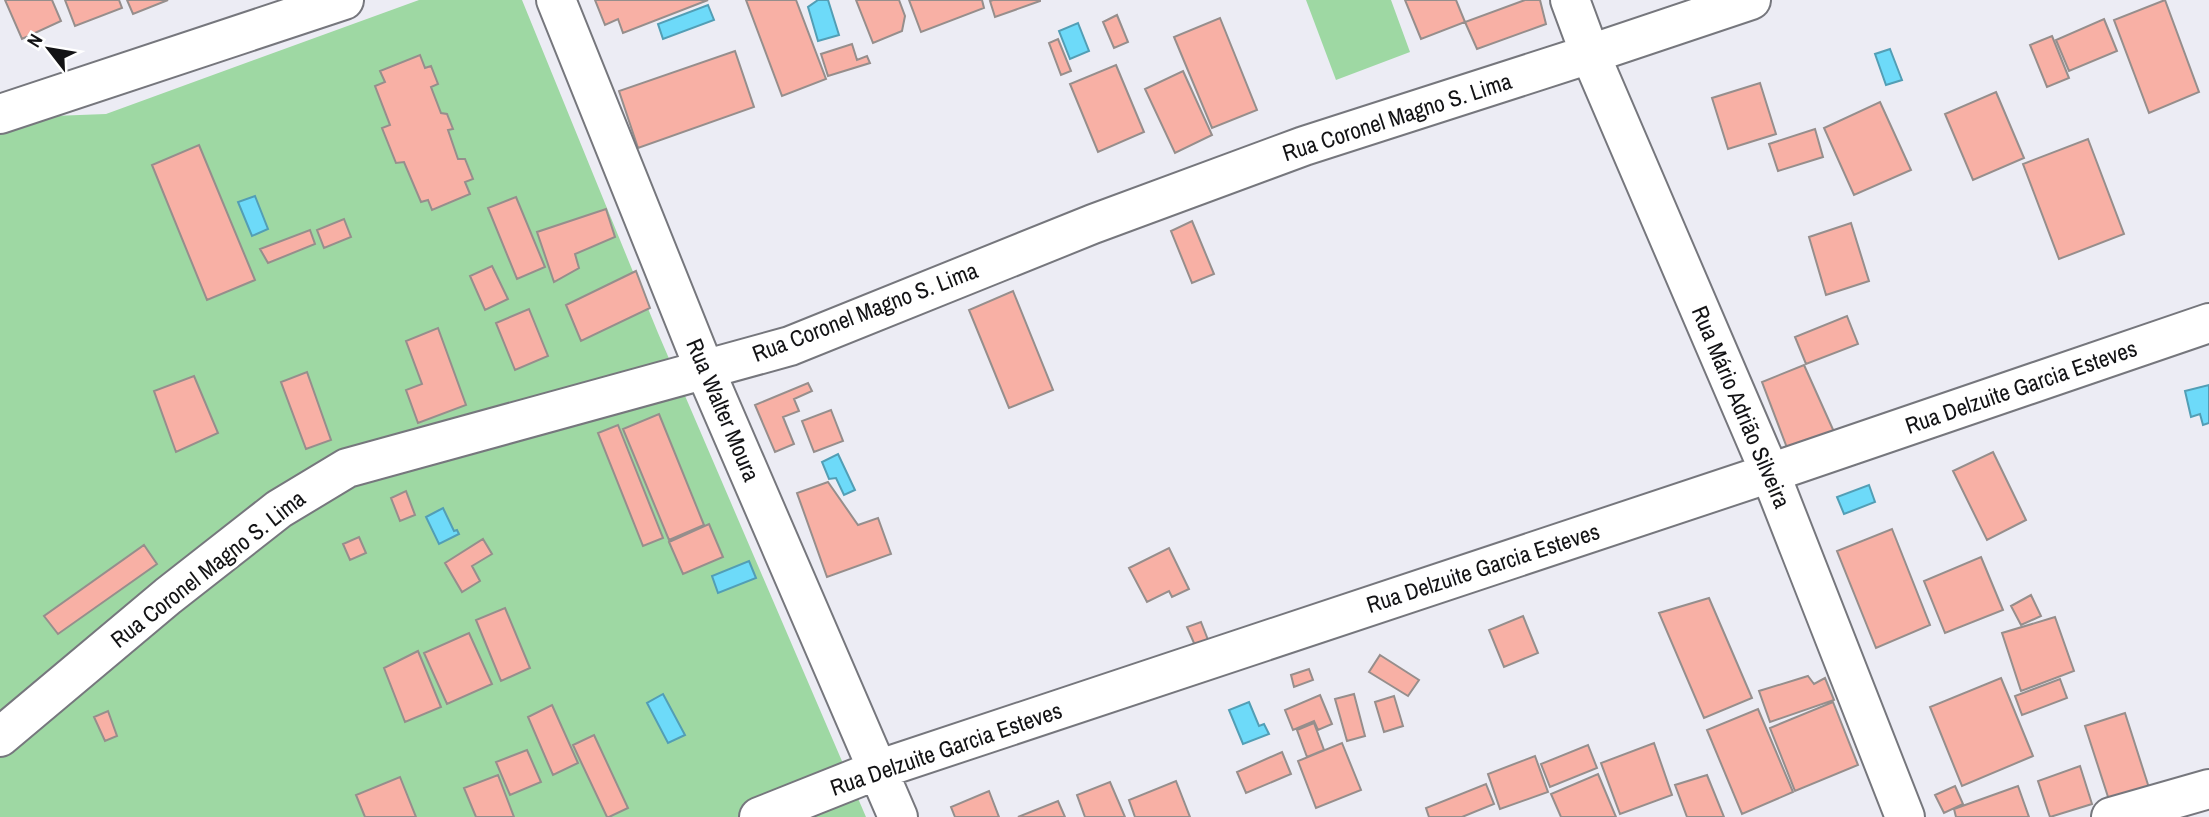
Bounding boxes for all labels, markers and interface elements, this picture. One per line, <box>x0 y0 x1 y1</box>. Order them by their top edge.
north arrow <box>14 14 84 84</box>
text: N <box>20 29 48 52</box>
street label: Rua Coronel Magno S. Lima <box>1278 65 1516 168</box>
street label: Rua Coronel Magno S. Lima <box>748 254 982 369</box>
street label: Rua Mário Adrião Silveira <box>1685 301 1798 513</box>
street label: Rua Delzuite Garcia Esteves <box>1901 332 2141 441</box>
street label: Rua Walter Moura <box>679 334 768 486</box>
street label: Rua Coronel Magno S. Lima <box>104 483 312 654</box>
street label: Rua Delzuite Garcia Esteves <box>1362 515 1603 620</box>
street label: Rua Delzuite Garcia Esteves <box>826 694 1066 803</box>

